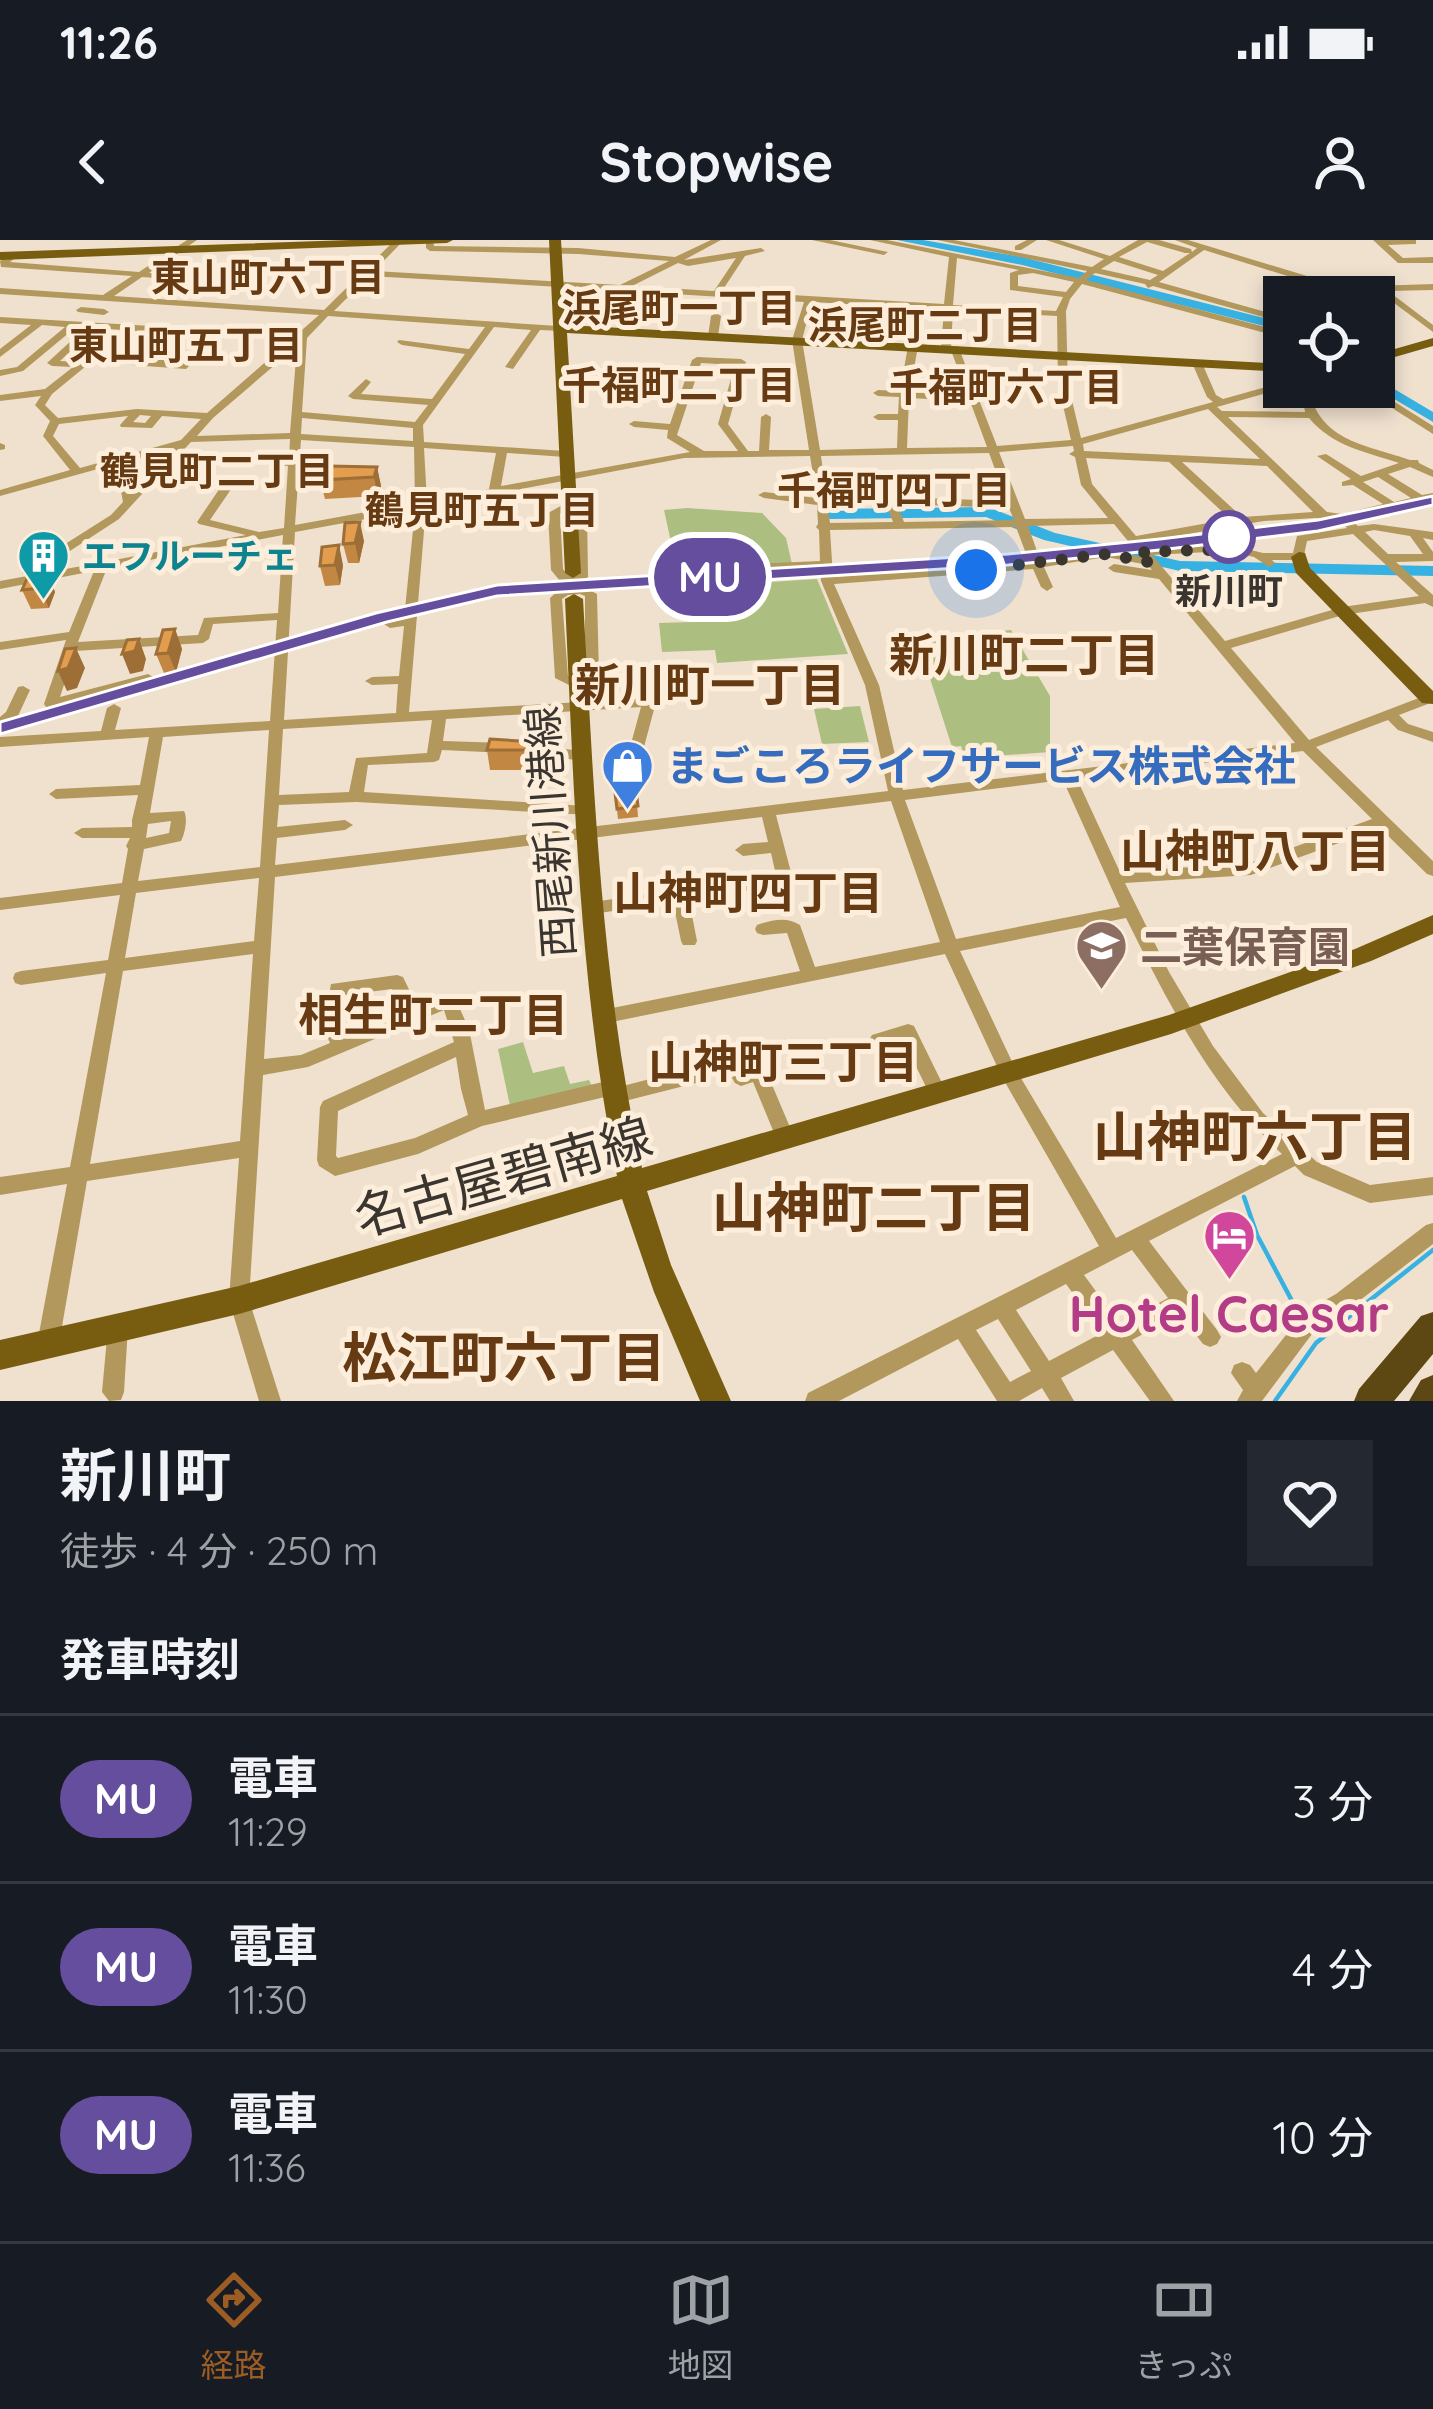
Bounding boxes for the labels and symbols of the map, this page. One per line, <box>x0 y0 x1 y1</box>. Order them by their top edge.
district label: 東山町六丁目 <box>151 252 385 301</box>
district label: 浜尾町一丁目 <box>562 283 796 332</box>
district label: 浜尾町二丁目 <box>808 300 1042 349</box>
district label: 東山町五丁目 <box>69 320 303 369</box>
district label: 千福町二丁目 <box>562 360 796 409</box>
district label: 千福町六丁目 <box>889 362 1123 411</box>
district label: 鶴見町二丁目 <box>100 446 334 495</box>
district label: 千福町四丁目 <box>777 465 1011 514</box>
district label: 鶴見町五丁目 <box>365 485 599 534</box>
marker: 新川町 <box>1204 512 1254 562</box>
building icon: エフルーチェ <box>15 527 71 601</box>
place label: エフルーチェ <box>82 533 298 578</box>
line badge: MU <box>656 538 764 616</box>
your location <box>946 540 1006 600</box>
place label: 新川町 <box>1175 568 1283 613</box>
district label: 新川町二丁目 <box>889 626 1159 682</box>
district label: 新川町一丁目 <box>575 656 845 712</box>
street label: 西尾新川港線 <box>515 704 585 960</box>
shop icon: まごころライフサービス株式会社 <box>599 737 655 811</box>
place label: まごころライフサービス株式会社 <box>666 739 1296 792</box>
district label: 山神町八丁目 <box>1120 822 1390 878</box>
district label: 山神町四丁目 <box>613 864 883 920</box>
school or university icon: 二葉保育園 <box>1073 918 1129 992</box>
place label: 二葉保育園 <box>1140 920 1350 973</box>
district label: 相生町二丁目 <box>298 986 568 1042</box>
district label: 山神町三丁目 <box>648 1033 918 1089</box>
district label: 山神町六丁目 <box>1093 1102 1417 1170</box>
street label: 名古屋碧南線 <box>347 1103 659 1249</box>
district label: 山神町二丁目 <box>712 1173 1036 1241</box>
hotel icon: Hotel Caesar <box>1201 1207 1257 1281</box>
place label: Hotel Caesar <box>1069 1281 1389 1345</box>
district label: 松江町六丁目 <box>342 1323 666 1391</box>

